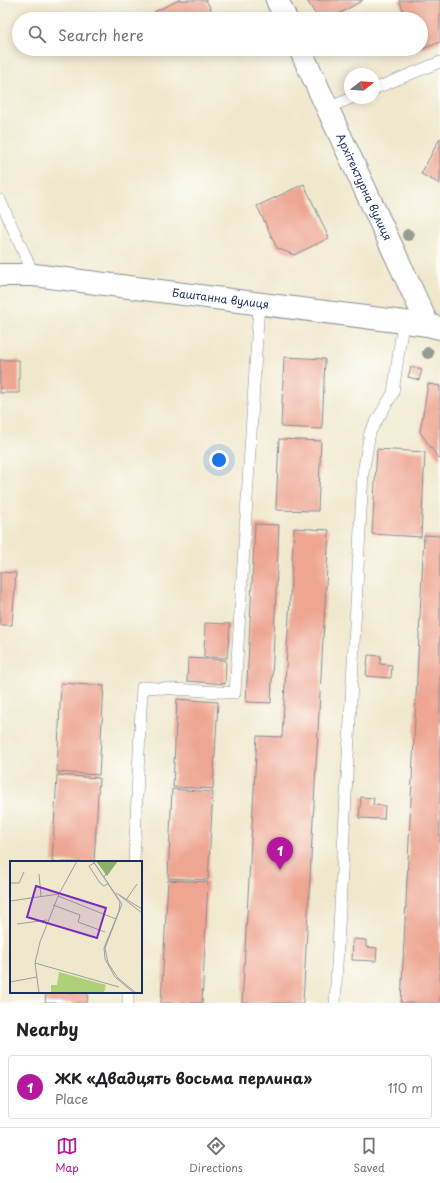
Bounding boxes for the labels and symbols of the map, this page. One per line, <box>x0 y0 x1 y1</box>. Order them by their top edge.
north arrow <box>344 68 380 104</box>
street label: Архітектурна вулиця <box>332 130 397 243</box>
street label: Баштанна вулиця <box>171 284 270 313</box>
your location <box>209 450 229 470</box>
pin: 1 <box>267 837 293 870</box>
inset map <box>10 861 142 993</box>

